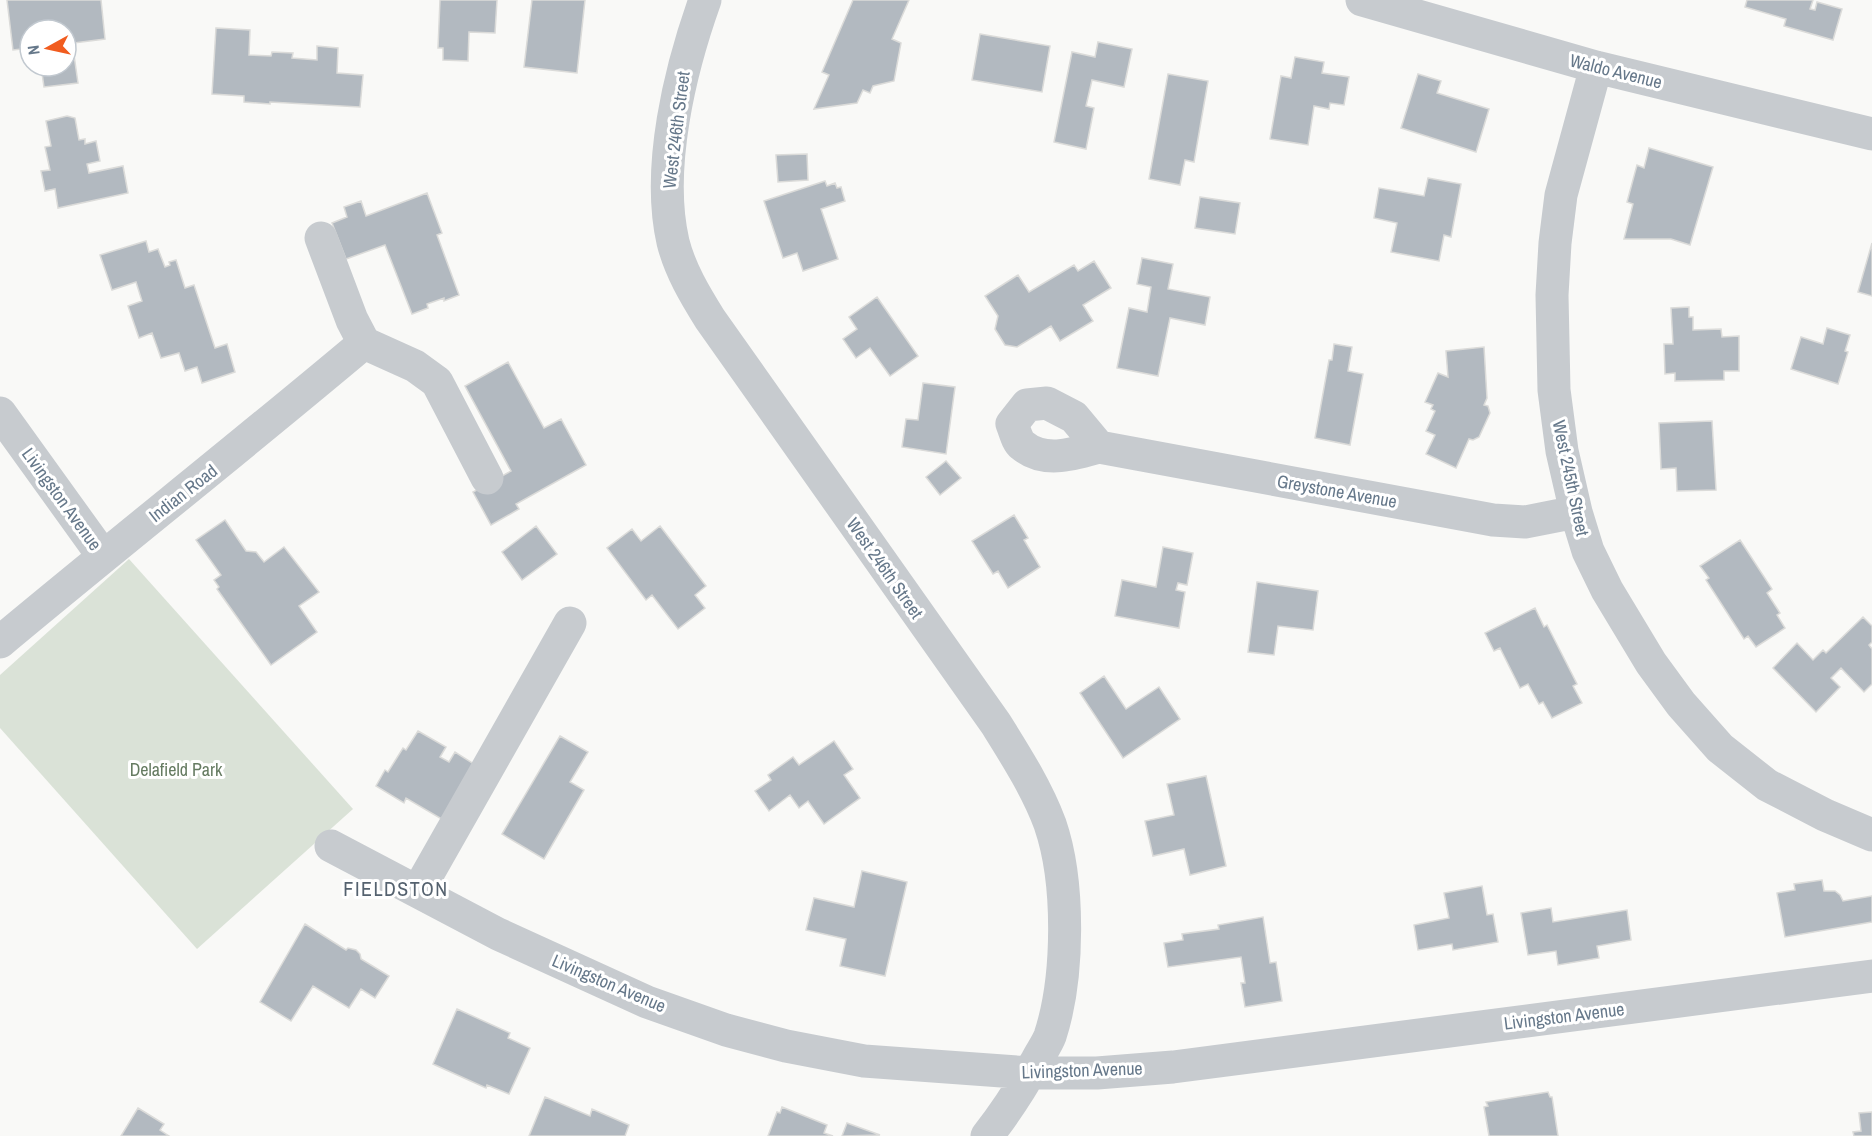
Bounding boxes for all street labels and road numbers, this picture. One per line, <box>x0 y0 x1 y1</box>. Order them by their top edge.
street label: Waldo Avenue <box>1567 47 1665 95</box>
street label: West 246th Street <box>656 70 696 190</box>
street label: West 245th Street <box>1547 418 1595 538</box>
street label: Livingston Avenue <box>16 443 108 555</box>
street label: Indian Road <box>144 458 222 528</box>
street label: Greystone Avenue <box>1275 468 1399 514</box>
street label: West 246th Street <box>841 513 929 623</box>
street label: Livingston Avenue <box>548 948 670 1018</box>
street label: Livingston Avenue <box>1502 996 1626 1036</box>
street label: Livingston Avenue <box>1021 1055 1143 1085</box>

